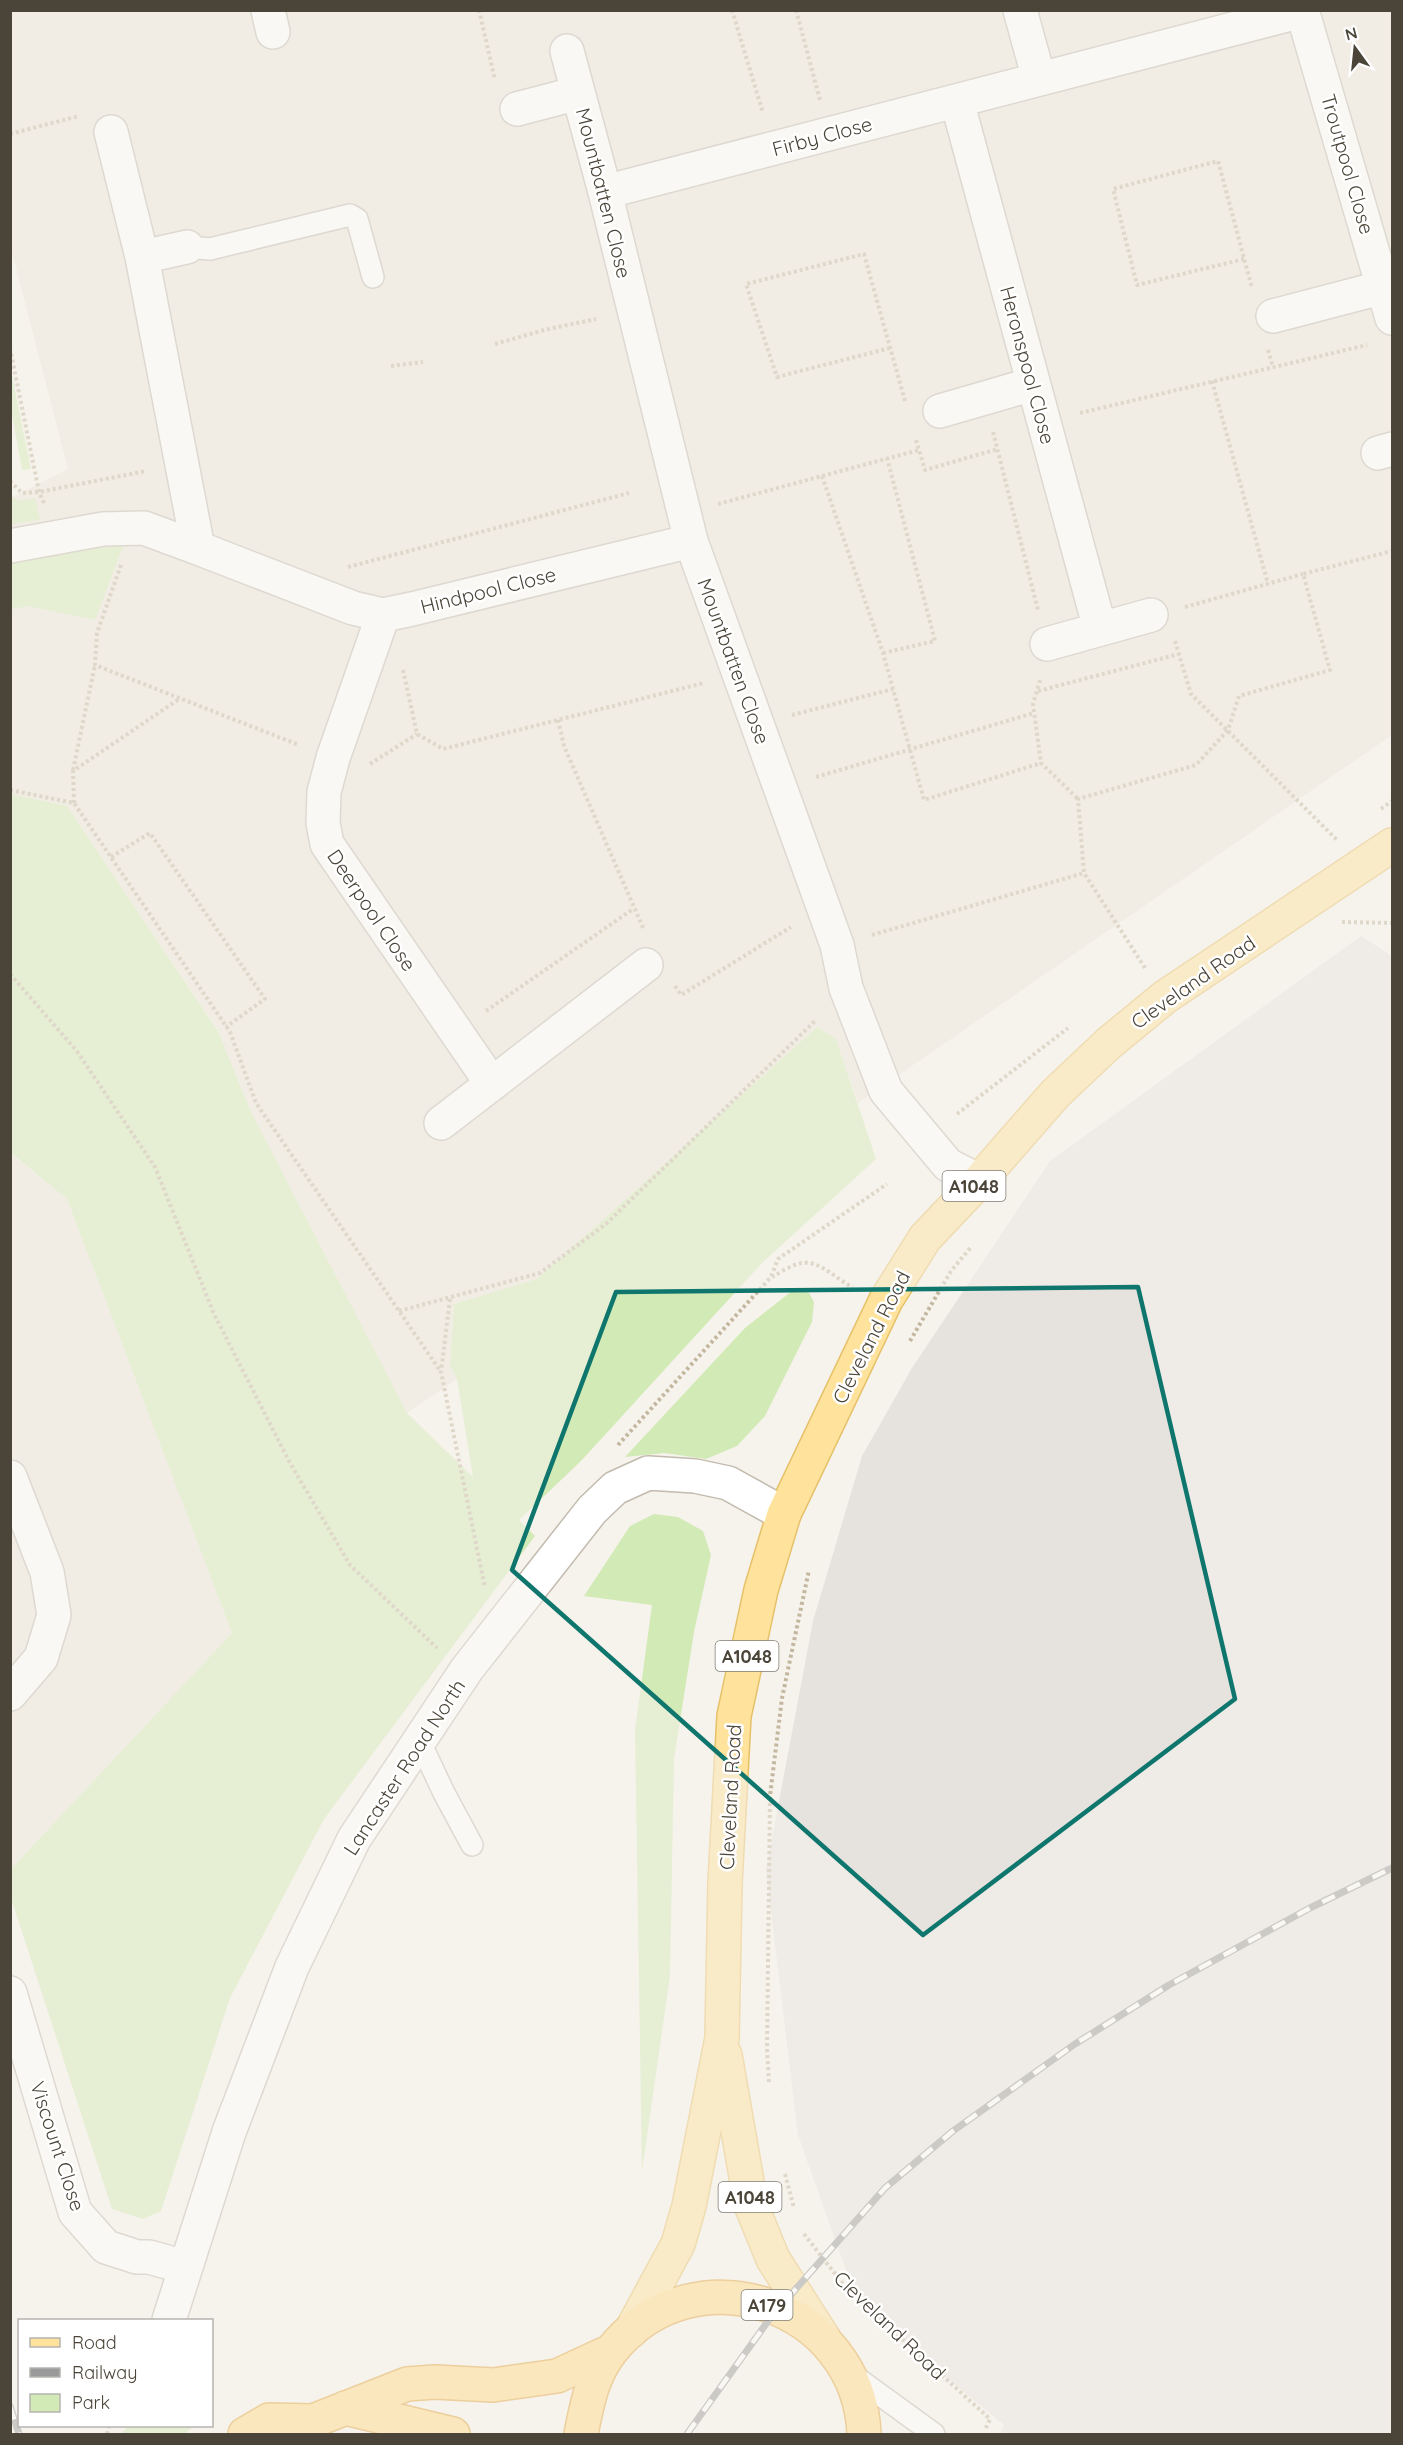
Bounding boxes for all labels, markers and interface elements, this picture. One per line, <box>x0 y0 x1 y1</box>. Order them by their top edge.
north arrow <box>1325 18 1385 78</box>
text: N <box>1343 22 1359 45</box>
street label: Troutpool Close <box>1316 91 1380 237</box>
street label: Mountbatten Close <box>571 105 637 281</box>
street label: Firby Close <box>769 111 875 161</box>
street label: Heronspool Close <box>995 283 1061 447</box>
street label: Hindpool Close <box>418 561 558 619</box>
street label: Mountbatten Close <box>692 575 776 747</box>
street label: Deerpool Close <box>322 844 422 976</box>
street label: Cleveland Road <box>1126 930 1260 1034</box>
road number: A1048 <box>942 1171 1006 1201</box>
street label: Cleveland Road <box>827 1266 915 1408</box>
road number: A1048 <box>716 1641 778 1671</box>
street label: Lancaster Road North <box>338 1674 470 1860</box>
street label: Cleveland Road <box>714 1723 746 1871</box>
street label: Viscount Close <box>25 2078 91 2214</box>
road number: A1048 <box>718 2182 782 2212</box>
street label: Cleveland Road <box>829 2265 951 2385</box>
road number: A179 <box>742 2290 792 2320</box>
legend <box>18 2319 213 2427</box>
text: Road <box>72 2331 117 2354</box>
text: Railway <box>72 2361 138 2384</box>
text: Park <box>72 2391 110 2414</box>

